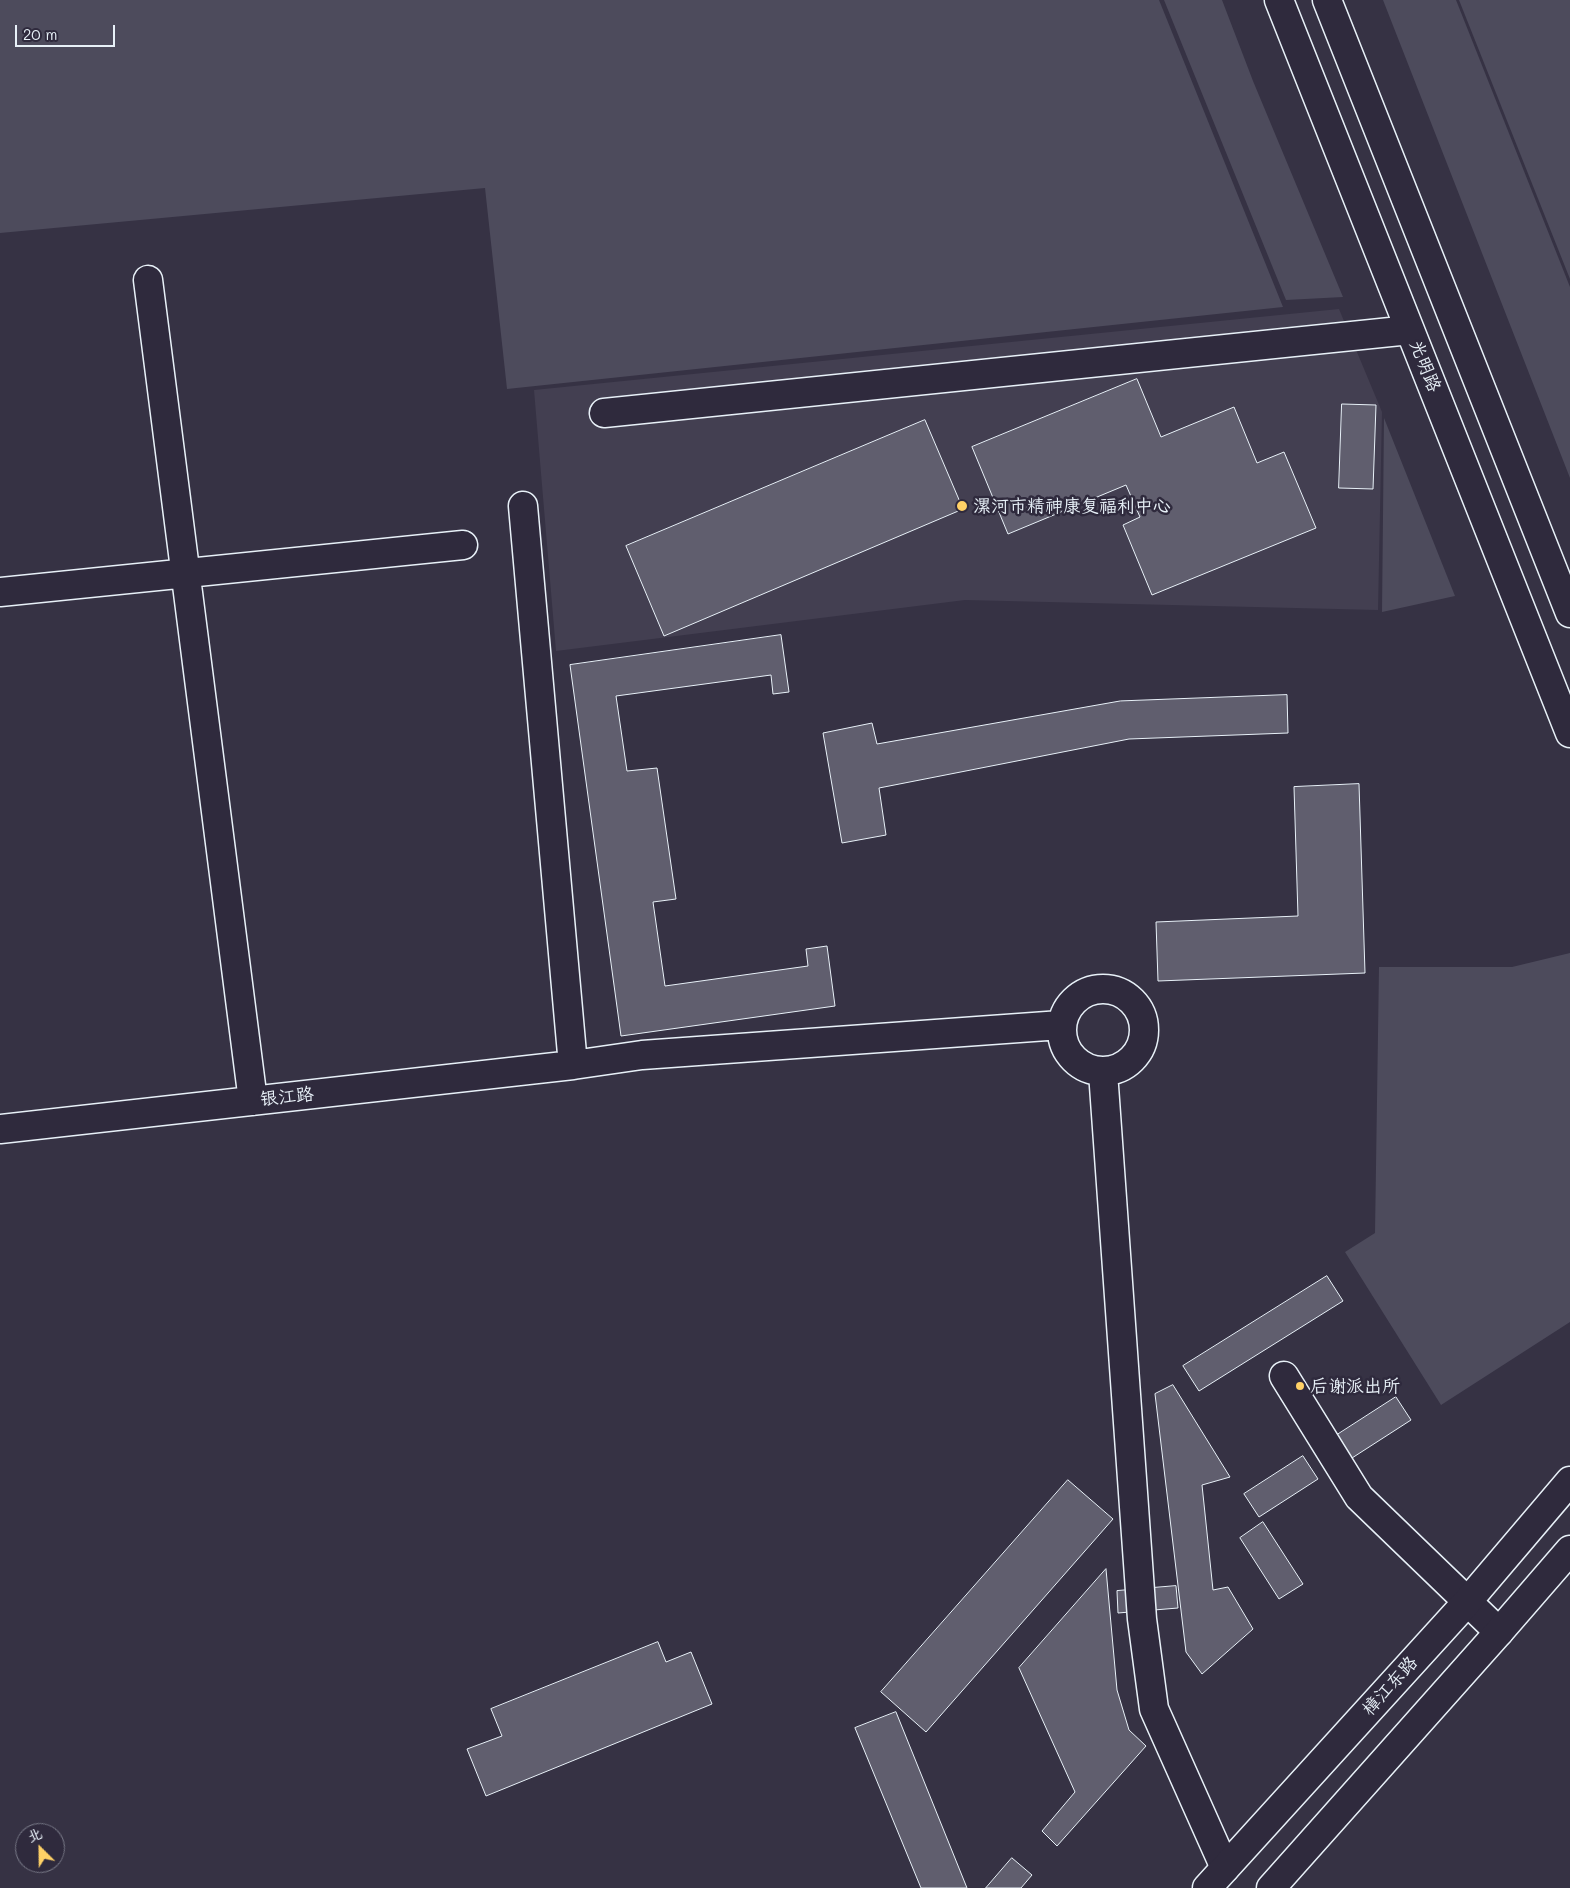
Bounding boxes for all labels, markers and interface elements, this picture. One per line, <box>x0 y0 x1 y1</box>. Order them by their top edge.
scale bar <box>18 15 118 47</box>
text: 20 m <box>23 24 57 44</box>
street label: 光明路 <box>1405 337 1445 395</box>
place label: 漯河市精神康复福利中心 <box>973 495 1171 517</box>
marker: 漯河市精神康复福利中心 <box>955 499 969 513</box>
street label: 银江路 <box>259 1083 315 1111</box>
place label: 后谢派出所 <box>1310 1375 1400 1397</box>
marker: 后谢派出所 <box>1294 1380 1306 1392</box>
street label: 樟江东路 <box>1358 1652 1422 1720</box>
north arrow <box>15 1823 65 1873</box>
text: 北 <box>24 1823 44 1846</box>

